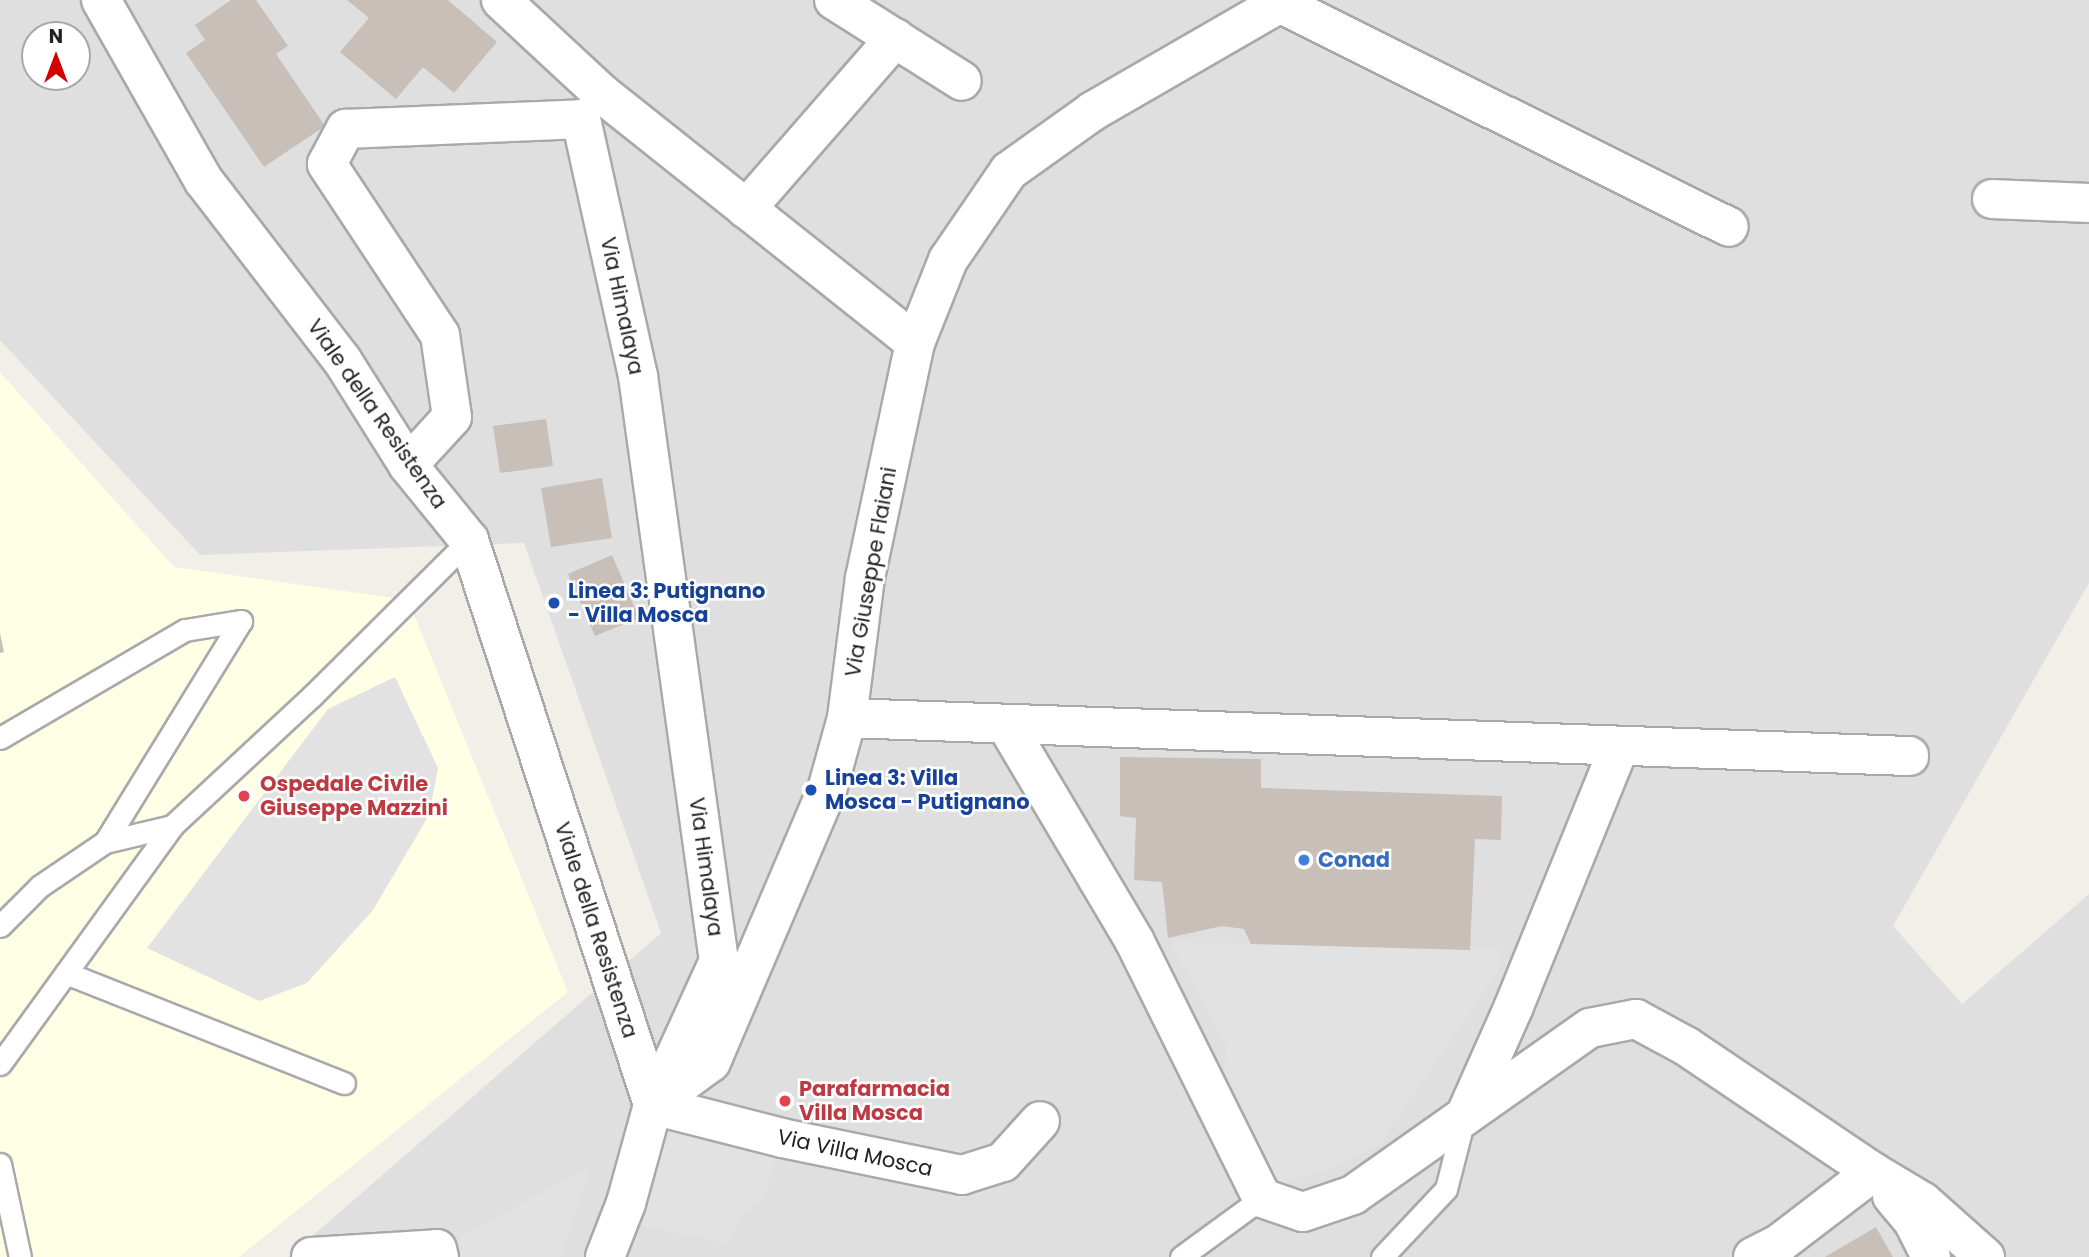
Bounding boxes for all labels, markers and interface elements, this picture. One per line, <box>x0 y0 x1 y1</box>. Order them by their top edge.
north arrow <box>21 21 91 91</box>
text: N <box>49 23 63 50</box>
street label: Via Himalaya <box>595 235 649 377</box>
street label: Viale della Resistenza <box>302 314 452 514</box>
street label: Via Giuseppe Flaiani <box>840 465 902 679</box>
place label: Linea 3: Putignano - Villa Mosca <box>568 578 765 628</box>
marker: Linea 3: Putignano - Villa Mosca <box>546 595 562 611</box>
place label: Linea 3: Villa Mosca - Putignano <box>825 765 1030 815</box>
place label: Ospedale Civile Giuseppe Mazzini <box>260 771 448 821</box>
marker: Linea 3: Villa Mosca - Putignano <box>803 782 819 798</box>
marker: Ospedale Civile Giuseppe Mazzini <box>234 786 254 806</box>
street label: Via Himalaya <box>684 796 728 938</box>
street label: Viale della Resistenza <box>549 819 643 1041</box>
place label: Conad <box>1318 847 1390 873</box>
marker: Conad <box>1296 852 1312 868</box>
place label: Parafarmacia Villa Mosca <box>799 1076 950 1126</box>
marker: Parafarmacia Villa Mosca <box>777 1093 793 1109</box>
street label: Via Villa Mosca <box>775 1124 935 1182</box>

